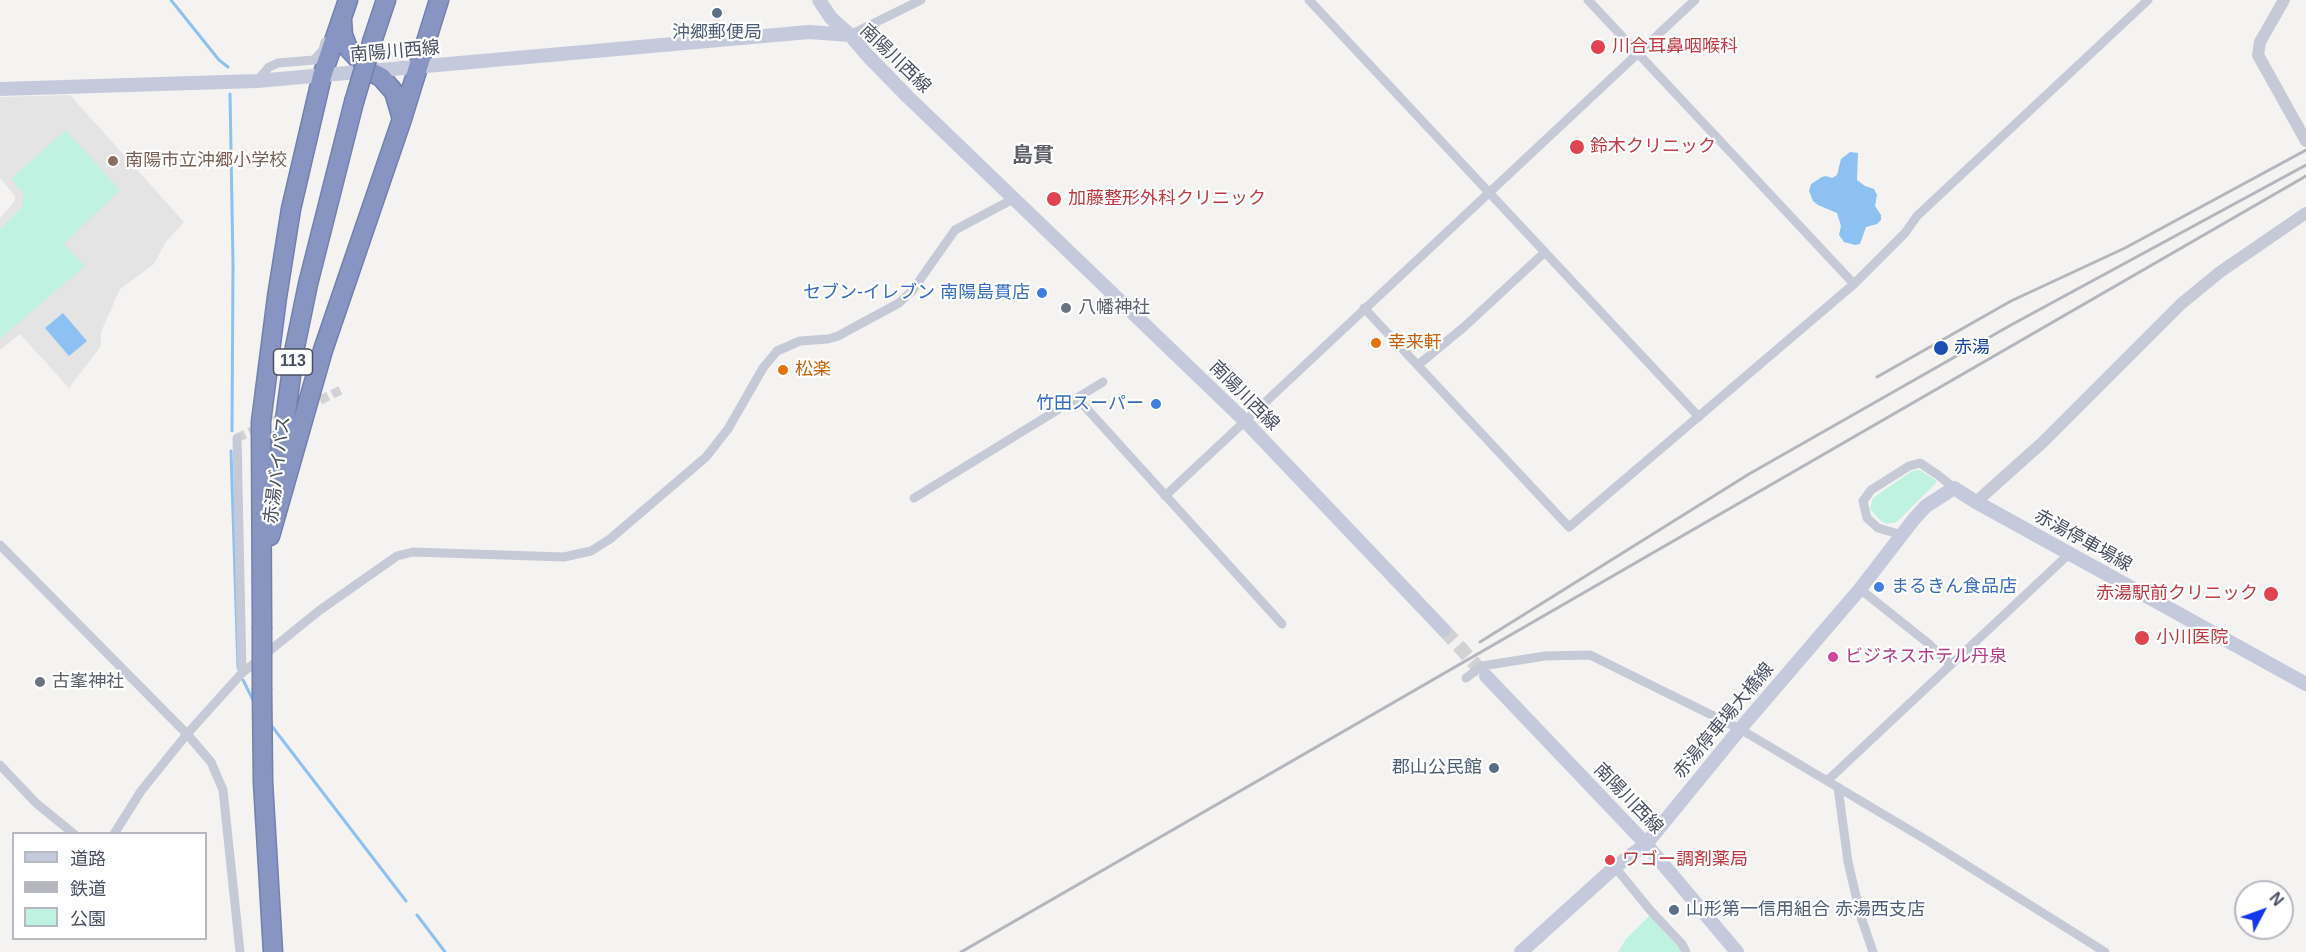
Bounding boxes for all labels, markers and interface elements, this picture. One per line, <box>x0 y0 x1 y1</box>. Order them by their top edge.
marker: 沖郷郵便局 <box>710 6 724 20</box>
street label: 南陽川西線 <box>855 20 935 98</box>
place label: 沖郷郵便局 <box>672 22 762 44</box>
place label: 川合耳鼻咽喉科 <box>1612 36 1738 58</box>
street label: 南陽川西線 <box>349 37 441 67</box>
marker: 川合耳鼻咽喉科 <box>1589 38 1607 56</box>
place label: 鈴木クリニック <box>1590 136 1716 158</box>
marker: 鈴木クリニック <box>1568 138 1586 156</box>
district label: 島貫 <box>1012 143 1054 169</box>
place label: 南陽市立沖郷小学校 <box>125 150 287 172</box>
marker: 南陽市立沖郷小学校 <box>106 154 120 168</box>
place label: 加藤整形外科クリニック <box>1068 188 1266 210</box>
marker: 加藤整形外科クリニック <box>1045 190 1063 208</box>
place label: セブン-イレブン 南陽島貫店 <box>803 282 1030 304</box>
marker: セブン-イレブン 南陽島貫店 <box>1035 286 1049 300</box>
place label: 八幡神社 <box>1078 297 1150 319</box>
marker: 八幡神社 <box>1059 301 1073 315</box>
place label: 幸来軒 <box>1388 332 1442 354</box>
marker: 幸来軒 <box>1369 336 1383 350</box>
place label: 赤湯 <box>1954 337 1990 359</box>
marker: 赤湯 <box>1932 339 1950 357</box>
road number: 113 <box>274 349 312 375</box>
street label: 南陽川西線 <box>1205 357 1283 435</box>
place label: 松楽 <box>795 359 831 381</box>
marker: 松楽 <box>776 363 790 377</box>
place label: 竹田スーパー <box>1036 393 1144 415</box>
marker: 竹田スーパー <box>1149 397 1163 411</box>
street label: 赤湯バイパス <box>261 415 295 525</box>
street label: 赤湯停車場線 <box>2031 505 2135 577</box>
place label: まるきん食品店 <box>1891 576 2017 598</box>
marker: まるきん食品店 <box>1872 580 1886 594</box>
place label: 赤湯駅前クリニック <box>2096 583 2258 605</box>
marker: 赤湯駅前クリニック <box>2262 585 2280 603</box>
place label: 小川医院 <box>2156 627 2228 649</box>
marker: 小川医院 <box>2133 629 2151 647</box>
place label: ビジネスホテル丹泉 <box>1845 646 2007 668</box>
marker: ビジネスホテル丹泉 <box>1826 650 1840 664</box>
street label: 赤湯停車場大橋線 <box>1669 659 1779 783</box>
place label: 古峯神社 <box>52 671 124 693</box>
marker: 古峯神社 <box>33 675 47 689</box>
place label: 郡山公民館 <box>1392 757 1482 779</box>
street label: 南陽川西線 <box>1589 759 1667 839</box>
marker: 郡山公民館 <box>1487 761 1501 775</box>
legend <box>12 832 207 940</box>
text: 道路 <box>70 849 106 869</box>
place label: ワゴー調剤薬局 <box>1622 849 1748 871</box>
marker: ワゴー調剤薬局 <box>1603 853 1617 867</box>
text: 鉄道 <box>70 879 106 899</box>
north arrow <box>2234 880 2294 940</box>
text: N <box>2266 889 2287 909</box>
place label: 山形第一信用組合 赤湯西支店 <box>1686 899 1925 921</box>
marker: 山形第一信用組合 赤湯西支店 <box>1667 903 1681 917</box>
text: 公園 <box>70 909 106 929</box>

